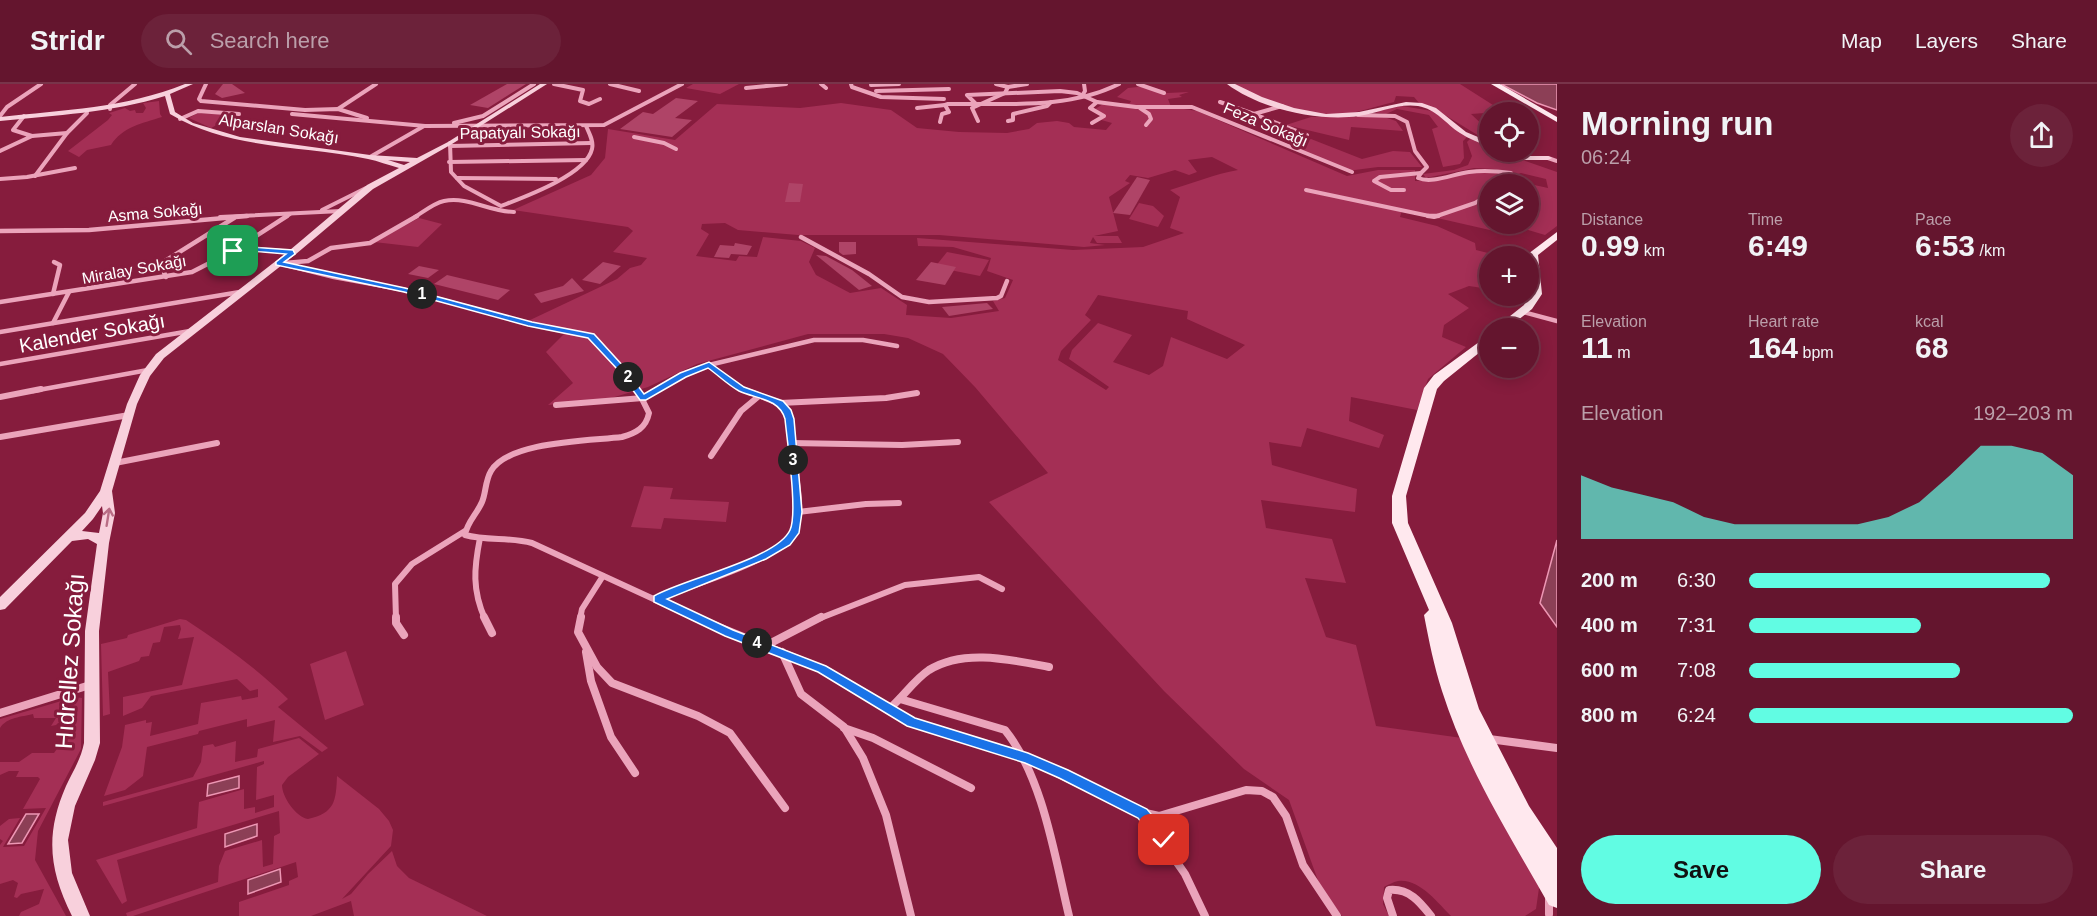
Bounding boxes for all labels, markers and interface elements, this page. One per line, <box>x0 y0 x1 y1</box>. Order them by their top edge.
search box <box>141 14 561 68</box>
text: Stridr <box>30 25 105 56</box>
icon: search <box>162 25 195 58</box>
text: Search here <box>210 28 330 53</box>
text: Map <box>1841 29 1882 52</box>
text: Layers <box>1915 29 1978 52</box>
text: Share <box>2011 29 2067 52</box>
street label: Feza Sokağı <box>1221 99 1310 150</box>
map controls <box>1479 102 1539 378</box>
button: locate <box>1479 102 1539 162</box>
button: share <box>2010 104 2073 167</box>
text: Morning run <box>1581 105 1773 142</box>
street label: Alparslan Sokağı <box>218 111 340 146</box>
street label: Papatyalı Sokağı <box>459 123 581 142</box>
text: 06:24 <box>1581 146 1631 168</box>
button: layers <box>1479 174 1539 234</box>
street label: Asma Sokağı <box>107 200 203 225</box>
text: Distance <box>1581 211 1643 228</box>
text: Time <box>1748 211 1783 228</box>
text: Pace <box>1915 211 1951 228</box>
pin <box>207 225 258 276</box>
text: 0.99 <box>1581 229 1639 262</box>
text: 6:49 <box>1748 229 1808 262</box>
text: 6:53 <box>1915 229 1975 262</box>
icon: arrive <box>216 234 249 267</box>
text: km <box>1639 242 1665 259</box>
text: /km <box>1975 242 2005 259</box>
button: + <box>1479 246 1539 306</box>
street label: Miralay Sokağı <box>81 252 188 287</box>
pin: 1 <box>407 279 437 309</box>
text: 1 <box>418 285 426 302</box>
street label: Kalender Sokağı <box>17 309 167 357</box>
text: Elevation <box>1581 313 1647 330</box>
text: Heart rate <box>1748 313 1819 330</box>
text: kcal <box>1915 313 1943 330</box>
button: − <box>1479 318 1539 378</box>
text: 11 <box>1581 331 1613 364</box>
text: 164 <box>1748 331 1798 364</box>
text: 68 <box>1915 331 1948 364</box>
text: m <box>1613 344 1631 361</box>
text: bpm <box>1798 344 1834 361</box>
pin: 2 <box>613 362 643 392</box>
text: 2 <box>624 368 632 385</box>
text: Elevation <box>1581 402 1663 424</box>
text: 192–203 m <box>1973 402 2073 424</box>
pin: 3 <box>778 445 808 475</box>
text: 3 <box>789 451 797 468</box>
one-way arrow <box>102 508 113 527</box>
text: 200 m <box>1581 569 1638 591</box>
text: 6:30 <box>1677 569 1716 591</box>
street label: Hıdrellez Sokağı <box>50 572 89 750</box>
text: 400 m <box>1581 614 1638 636</box>
text: 7:31 <box>1677 614 1716 636</box>
pin: 4 <box>742 628 772 658</box>
text: 4 <box>753 634 761 651</box>
text: 600 m <box>1581 659 1638 681</box>
text: 7:08 <box>1677 659 1716 681</box>
text: 800 m <box>1581 704 1638 726</box>
text: 6:24 <box>1677 704 1716 726</box>
pin <box>1138 814 1189 865</box>
icon: check <box>1147 823 1180 856</box>
button: Save <box>1581 835 1821 904</box>
button: Share <box>1833 835 2073 904</box>

